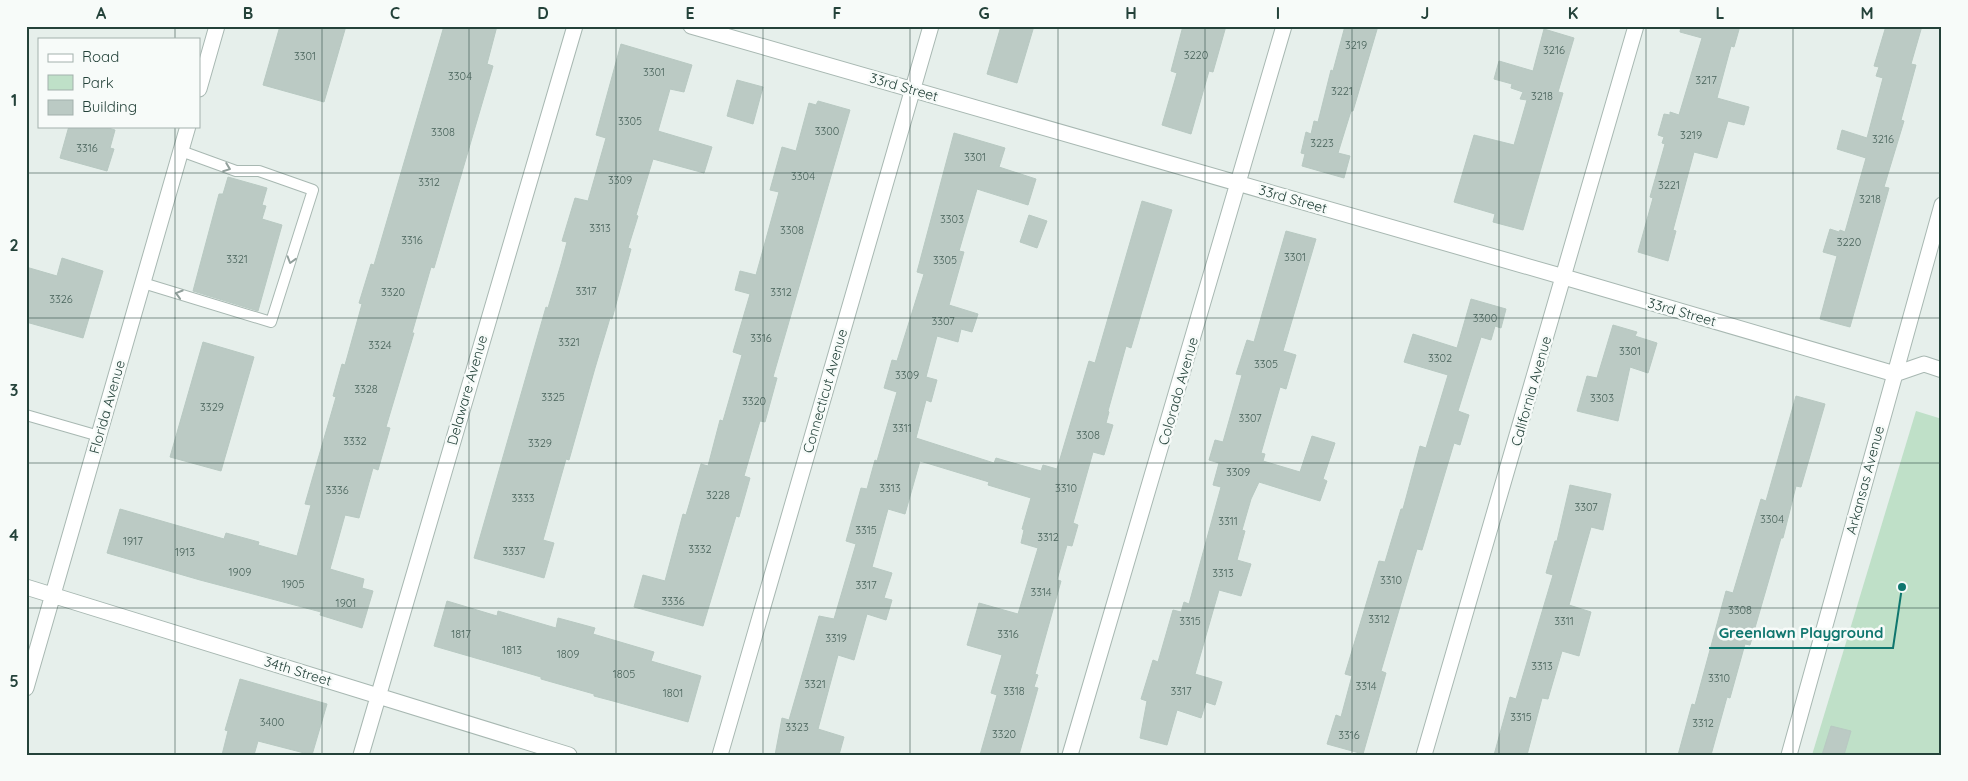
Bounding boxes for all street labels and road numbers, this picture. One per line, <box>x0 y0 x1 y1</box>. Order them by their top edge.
street label: 33rd Street <box>868 69 941 105</box>
street label: 33rd Street <box>1257 181 1330 217</box>
street label: 33rd Street <box>1646 294 1719 330</box>
street label: Connecticut Avenue <box>799 327 851 455</box>
street label: Delaware Avenue <box>443 333 491 447</box>
street label: California Avenue <box>1507 334 1555 448</box>
street label: Colorado Avenue <box>1154 335 1202 447</box>
street label: Florida Avenue <box>85 358 129 456</box>
street label: Arkansas Avenue <box>1842 424 1888 536</box>
street label: 34th Street <box>262 652 334 690</box>

